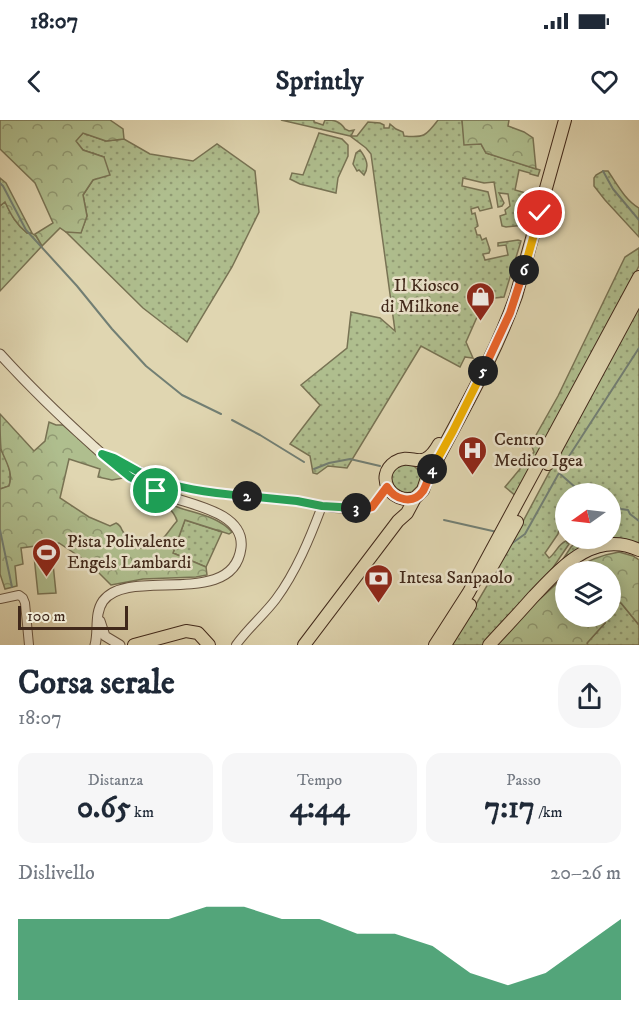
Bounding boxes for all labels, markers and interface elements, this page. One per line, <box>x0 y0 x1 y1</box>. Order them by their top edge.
text: 18:07 <box>30 8 78 35</box>
text: Sprintly <box>276 64 363 98</box>
icon: back <box>18 65 51 98</box>
icon: heart <box>588 65 621 98</box>
pin <box>514 187 565 238</box>
icon: check <box>523 196 556 229</box>
pin: 6 <box>509 255 539 285</box>
text: 6 <box>520 260 528 280</box>
place label: Il Kiosco di Milkone <box>381 275 459 318</box>
shop icon: Il Kiosco di Milkone <box>464 280 496 322</box>
pin: 5 <box>468 356 498 386</box>
text: 5 <box>479 361 487 381</box>
place label: Centro Medico Igea <box>494 429 583 472</box>
hospital icon: Centro Medico Igea <box>457 434 489 476</box>
pin: 4 <box>417 454 447 484</box>
text: 4 <box>427 459 437 479</box>
pin <box>130 465 181 516</box>
icon: arrive <box>139 474 172 507</box>
pin: 2 <box>232 481 262 511</box>
north arrow <box>555 483 621 549</box>
map controls <box>555 483 621 627</box>
text: 2 <box>243 486 251 506</box>
pin: 3 <box>341 493 371 523</box>
text: 3 <box>353 498 359 518</box>
place label: Pista Polivalente Engels Lambardi <box>67 531 191 574</box>
sports icon: Pista Polivalente Engels Lambardi <box>30 536 62 578</box>
button: layers <box>555 561 621 627</box>
bank icon: Intesa Sanpaolo <box>362 562 394 604</box>
place label: Intesa Sanpaolo <box>399 567 513 589</box>
scale bar <box>18 603 128 630</box>
text: 100 m <box>27 606 66 626</box>
text: Corsa serale <box>18 663 175 704</box>
button: share <box>558 665 621 728</box>
text: 18:07 <box>18 706 62 731</box>
text: Distanza <box>88 770 143 790</box>
text: Tempo <box>297 770 342 790</box>
text: Passo <box>506 770 541 790</box>
text: 0.65 <box>77 790 131 827</box>
text: 4:44 <box>290 790 349 827</box>
text: 7:17 <box>484 790 535 827</box>
text: km <box>131 802 154 822</box>
text: /km <box>535 802 563 822</box>
text: Dislivello <box>18 861 95 886</box>
text: 20–26 m <box>550 861 621 886</box>

